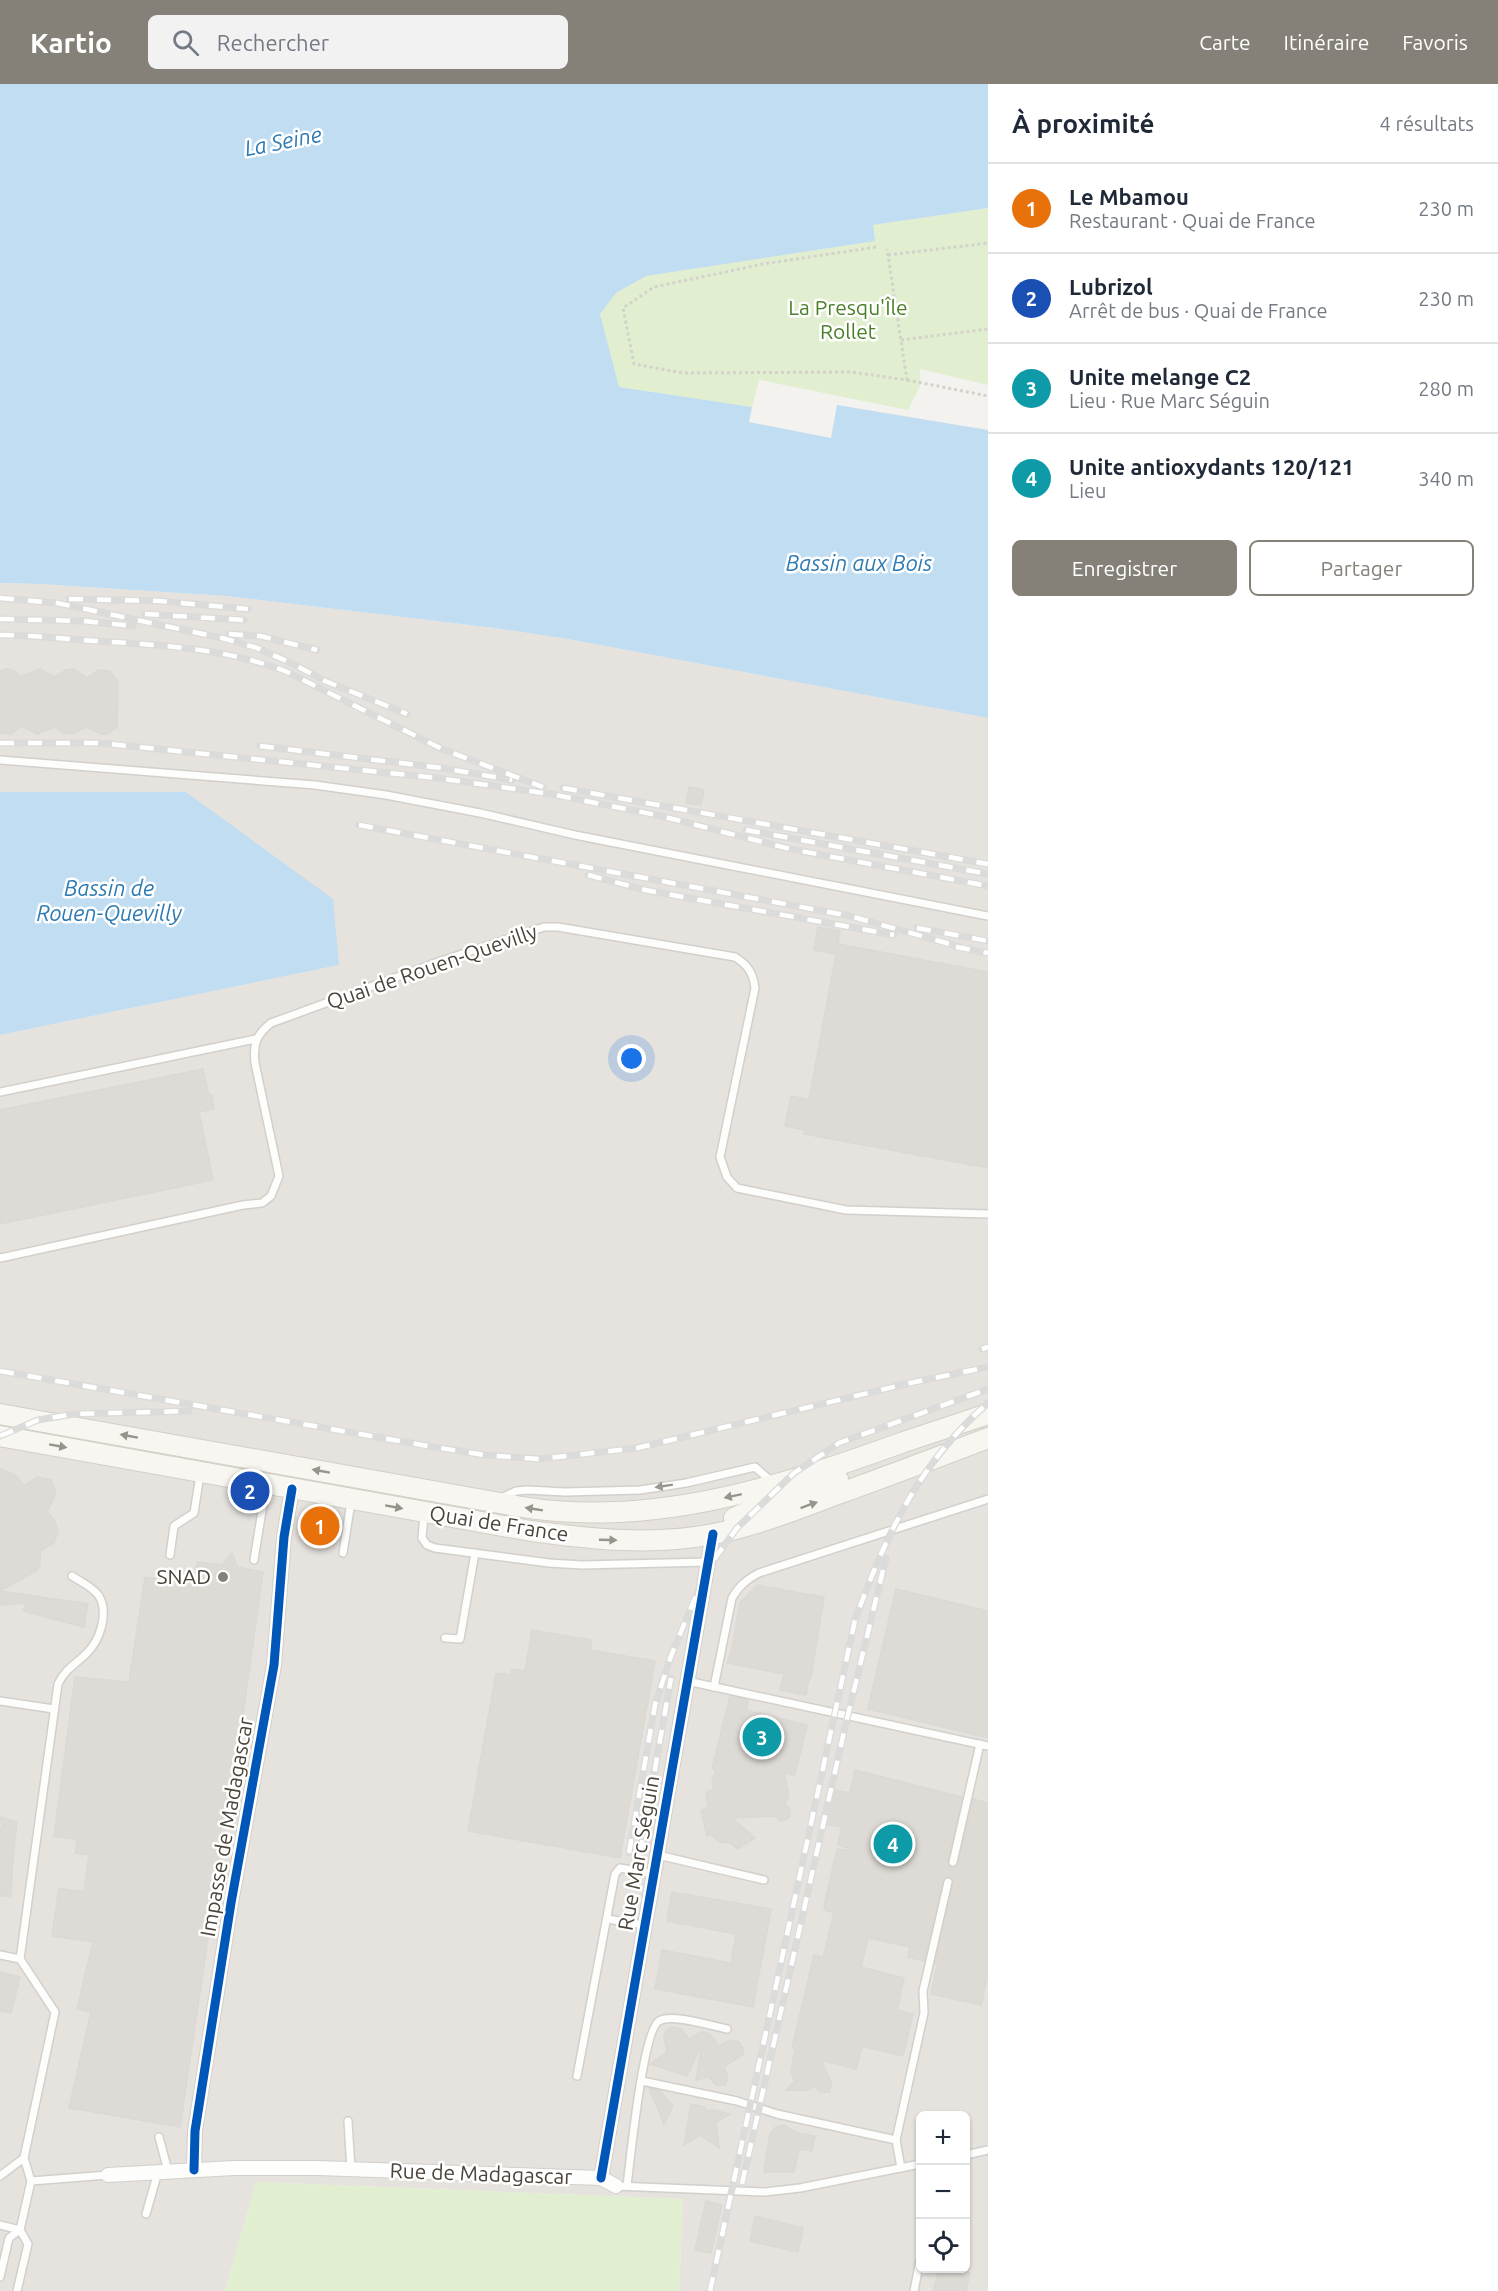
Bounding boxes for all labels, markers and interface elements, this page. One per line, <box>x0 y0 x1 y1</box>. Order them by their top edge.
search box <box>148 15 568 69</box>
icon: search <box>169 26 202 59</box>
text: Kartio <box>30 27 112 58</box>
text: Rechercher <box>217 30 329 55</box>
text: Carte <box>1199 30 1251 54</box>
text: Itinéraire <box>1284 30 1369 54</box>
text: Favoris <box>1402 30 1468 54</box>
text: À proximité <box>1012 109 1154 138</box>
text: 4 résultats <box>1380 112 1474 135</box>
water label: La Seine <box>242 121 324 160</box>
text: Le Mbamou <box>1069 184 1189 209</box>
text: 1 <box>1026 197 1037 220</box>
text: 230 m <box>1418 197 1474 220</box>
text: Restaurant · Quai de France <box>1069 209 1316 232</box>
text: Lubrizol <box>1069 274 1153 299</box>
text: 2 <box>1026 287 1037 310</box>
text: 230 m <box>1418 287 1474 310</box>
park label: La Presqu'Île Rollet <box>788 295 908 343</box>
text: Arrêt de bus · Quai de France <box>1069 299 1328 322</box>
text: Unite melange C2 <box>1069 364 1251 389</box>
text: 3 <box>1026 377 1037 400</box>
text: 280 m <box>1418 377 1474 400</box>
text: Lieu · Rue Marc Séguin <box>1069 389 1270 412</box>
text: Unite antioxydants 120/121 <box>1069 454 1354 479</box>
text: 4 <box>1026 467 1037 490</box>
text: 340 m <box>1418 467 1474 490</box>
text: Lieu <box>1069 479 1107 502</box>
button: Enregistrer <box>1012 540 1237 596</box>
button: Partager <box>1249 540 1474 596</box>
water label: Bassin aux Bois <box>786 550 932 575</box>
water label: Bassin de Rouen-Quevilly <box>36 875 182 925</box>
street label: Quai de Rouen-Quevilly <box>323 919 540 1013</box>
your location <box>617 1044 646 1073</box>
one-way arrow <box>119 1432 138 1441</box>
one-way arrow <box>48 1442 67 1451</box>
one-way arrow <box>311 1466 330 1475</box>
pin: 2 <box>230 1468 270 1514</box>
one-way arrow <box>654 1482 673 1491</box>
one-way arrow <box>724 1492 742 1502</box>
street label: Quai de France <box>428 1500 570 1546</box>
one-way arrow <box>800 1500 818 1510</box>
one-way arrow <box>385 1503 404 1512</box>
pin: 1 <box>300 1504 340 1548</box>
one-way arrow <box>524 1504 543 1513</box>
one-way arrow <box>598 1535 617 1544</box>
place label: SNAD <box>157 1564 211 1588</box>
marker: SNAD <box>216 1570 230 1584</box>
pin: 3 <box>742 1714 782 1760</box>
street label: Impasse de Madagascar <box>195 1715 257 1938</box>
street label: Rue Marc Séguin <box>613 1774 663 1932</box>
pin: 4 <box>874 1822 912 1866</box>
map controls <box>916 2111 970 2273</box>
button: + <box>916 2111 970 2165</box>
street label: Rue de Madagascar <box>389 2158 573 2188</box>
button: − <box>916 2165 970 2219</box>
button: locate <box>916 2219 970 2273</box>

